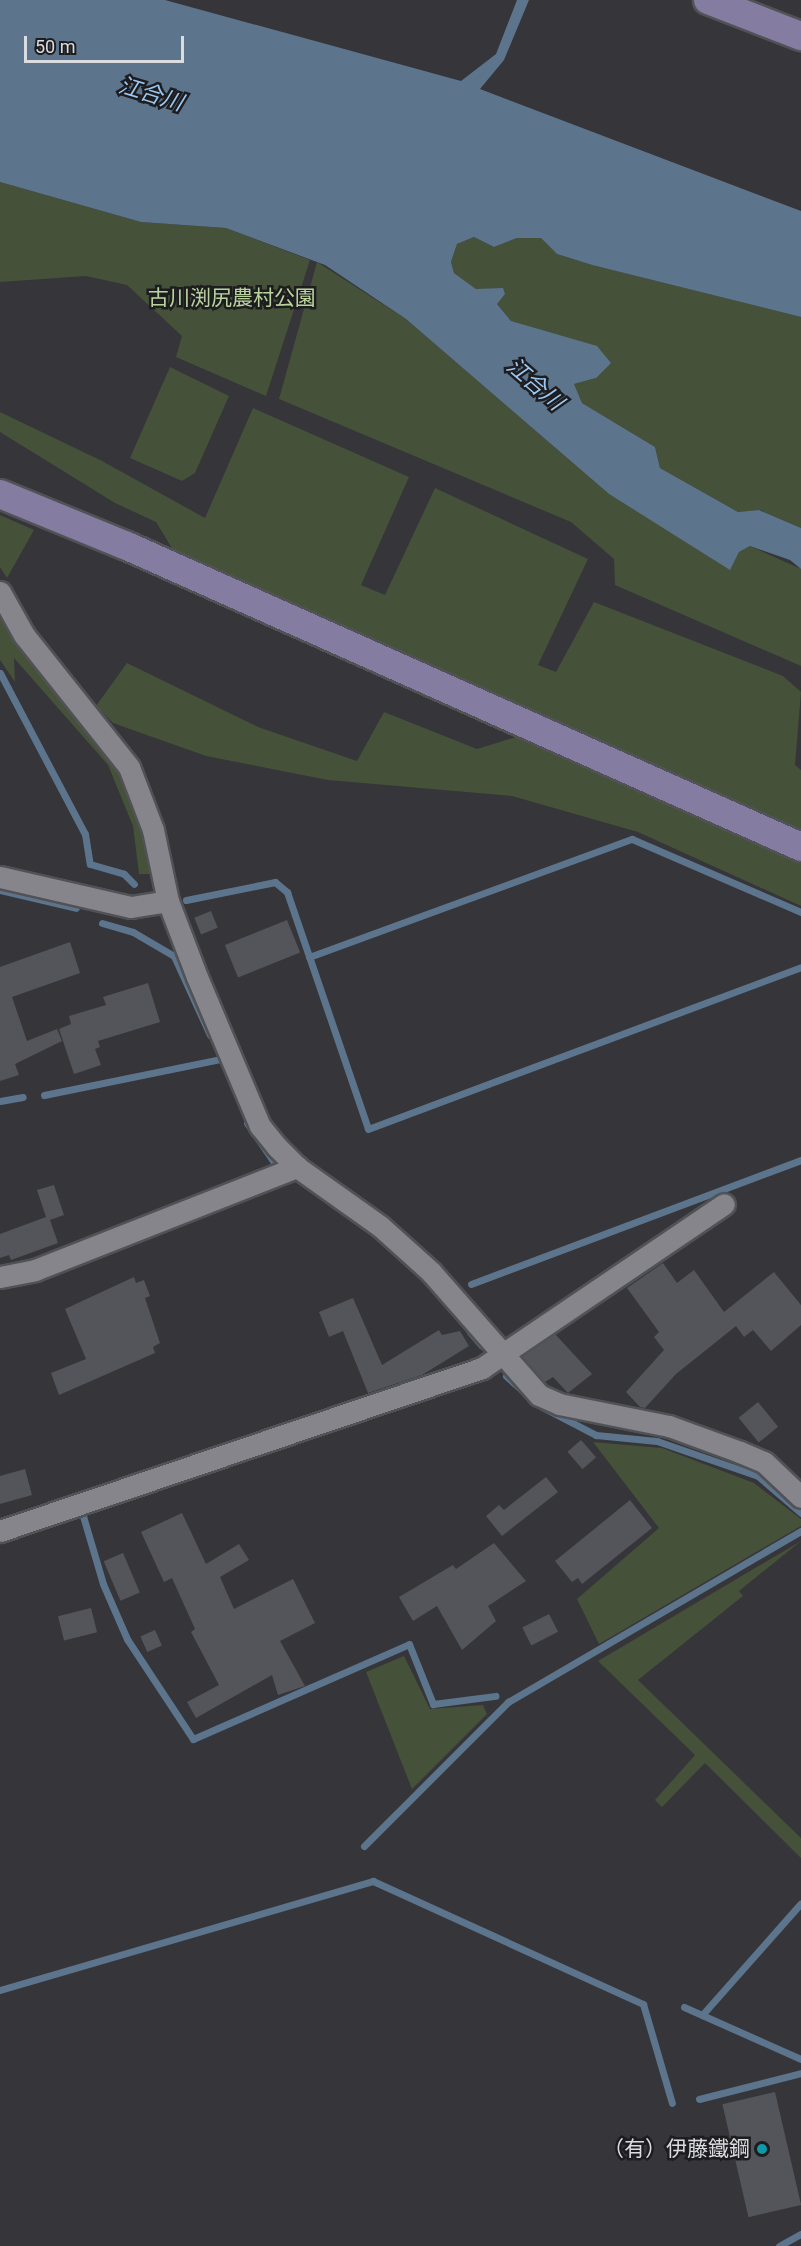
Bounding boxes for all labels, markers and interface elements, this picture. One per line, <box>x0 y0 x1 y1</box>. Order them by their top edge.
scale bar <box>27 24 188 62</box>
text: 50 m <box>35 36 75 57</box>
water label: 江合川 <box>116 72 186 116</box>
park label: 古川渕尻農村公園 <box>148 285 316 311</box>
water label: 江合川 <box>501 352 569 416</box>
place label: （有）伊藤鐵鋼 <box>603 2136 750 2162</box>
marker: （有）伊藤鐵鋼 <box>755 2142 769 2156</box>

